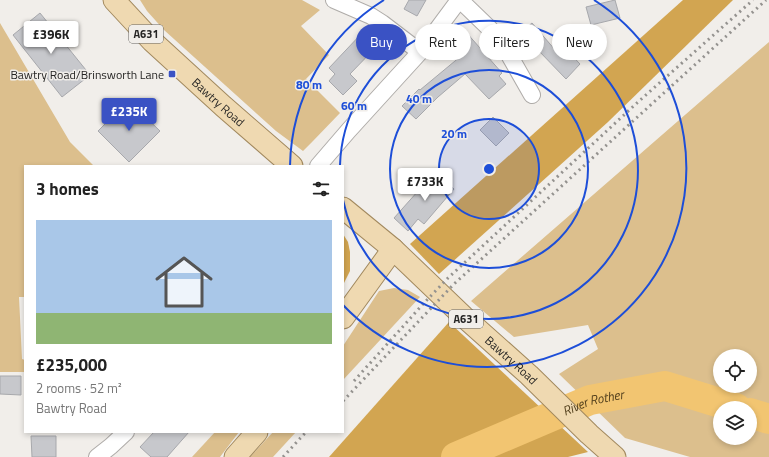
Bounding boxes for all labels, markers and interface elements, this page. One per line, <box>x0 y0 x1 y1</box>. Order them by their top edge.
pin: £396K <box>23 21 79 55</box>
text: £396K <box>33 24 69 44</box>
chip: Buy <box>356 24 407 60</box>
chip: Rent <box>415 24 471 60</box>
chip: Filters <box>479 24 544 60</box>
chip: New <box>552 24 607 60</box>
road number: A631 <box>129 25 163 43</box>
place label: Bawtry Road/Brinsworth Lane <box>10 65 164 84</box>
marker: Bawtry Road/Brinsworth Lane <box>167 69 177 79</box>
street label: Bawtry Road <box>188 73 249 131</box>
text: 80 m <box>296 75 322 94</box>
text: 40 m <box>406 89 432 108</box>
text: 60 m <box>341 96 367 115</box>
pin: £235K <box>101 98 157 132</box>
text: £235K <box>111 101 147 121</box>
text: 20 m <box>441 124 467 143</box>
centre of rings <box>482 162 496 176</box>
pin: £733K <box>397 168 453 202</box>
text: £733K <box>407 171 443 191</box>
text: 3 homes <box>36 176 99 202</box>
icon: filters <box>310 178 332 200</box>
icon: home <box>148 246 220 318</box>
road number: A631 <box>449 310 483 328</box>
street label: Bawtry Road <box>481 331 543 389</box>
map controls <box>713 349 757 445</box>
button: locate <box>713 349 757 393</box>
text: £235,000 <box>36 352 107 378</box>
text: 2 rooms · 52 m² <box>36 378 122 398</box>
water label: River Rother <box>559 384 627 421</box>
text: Bawtry Road <box>36 398 107 418</box>
button: layers <box>713 401 757 445</box>

